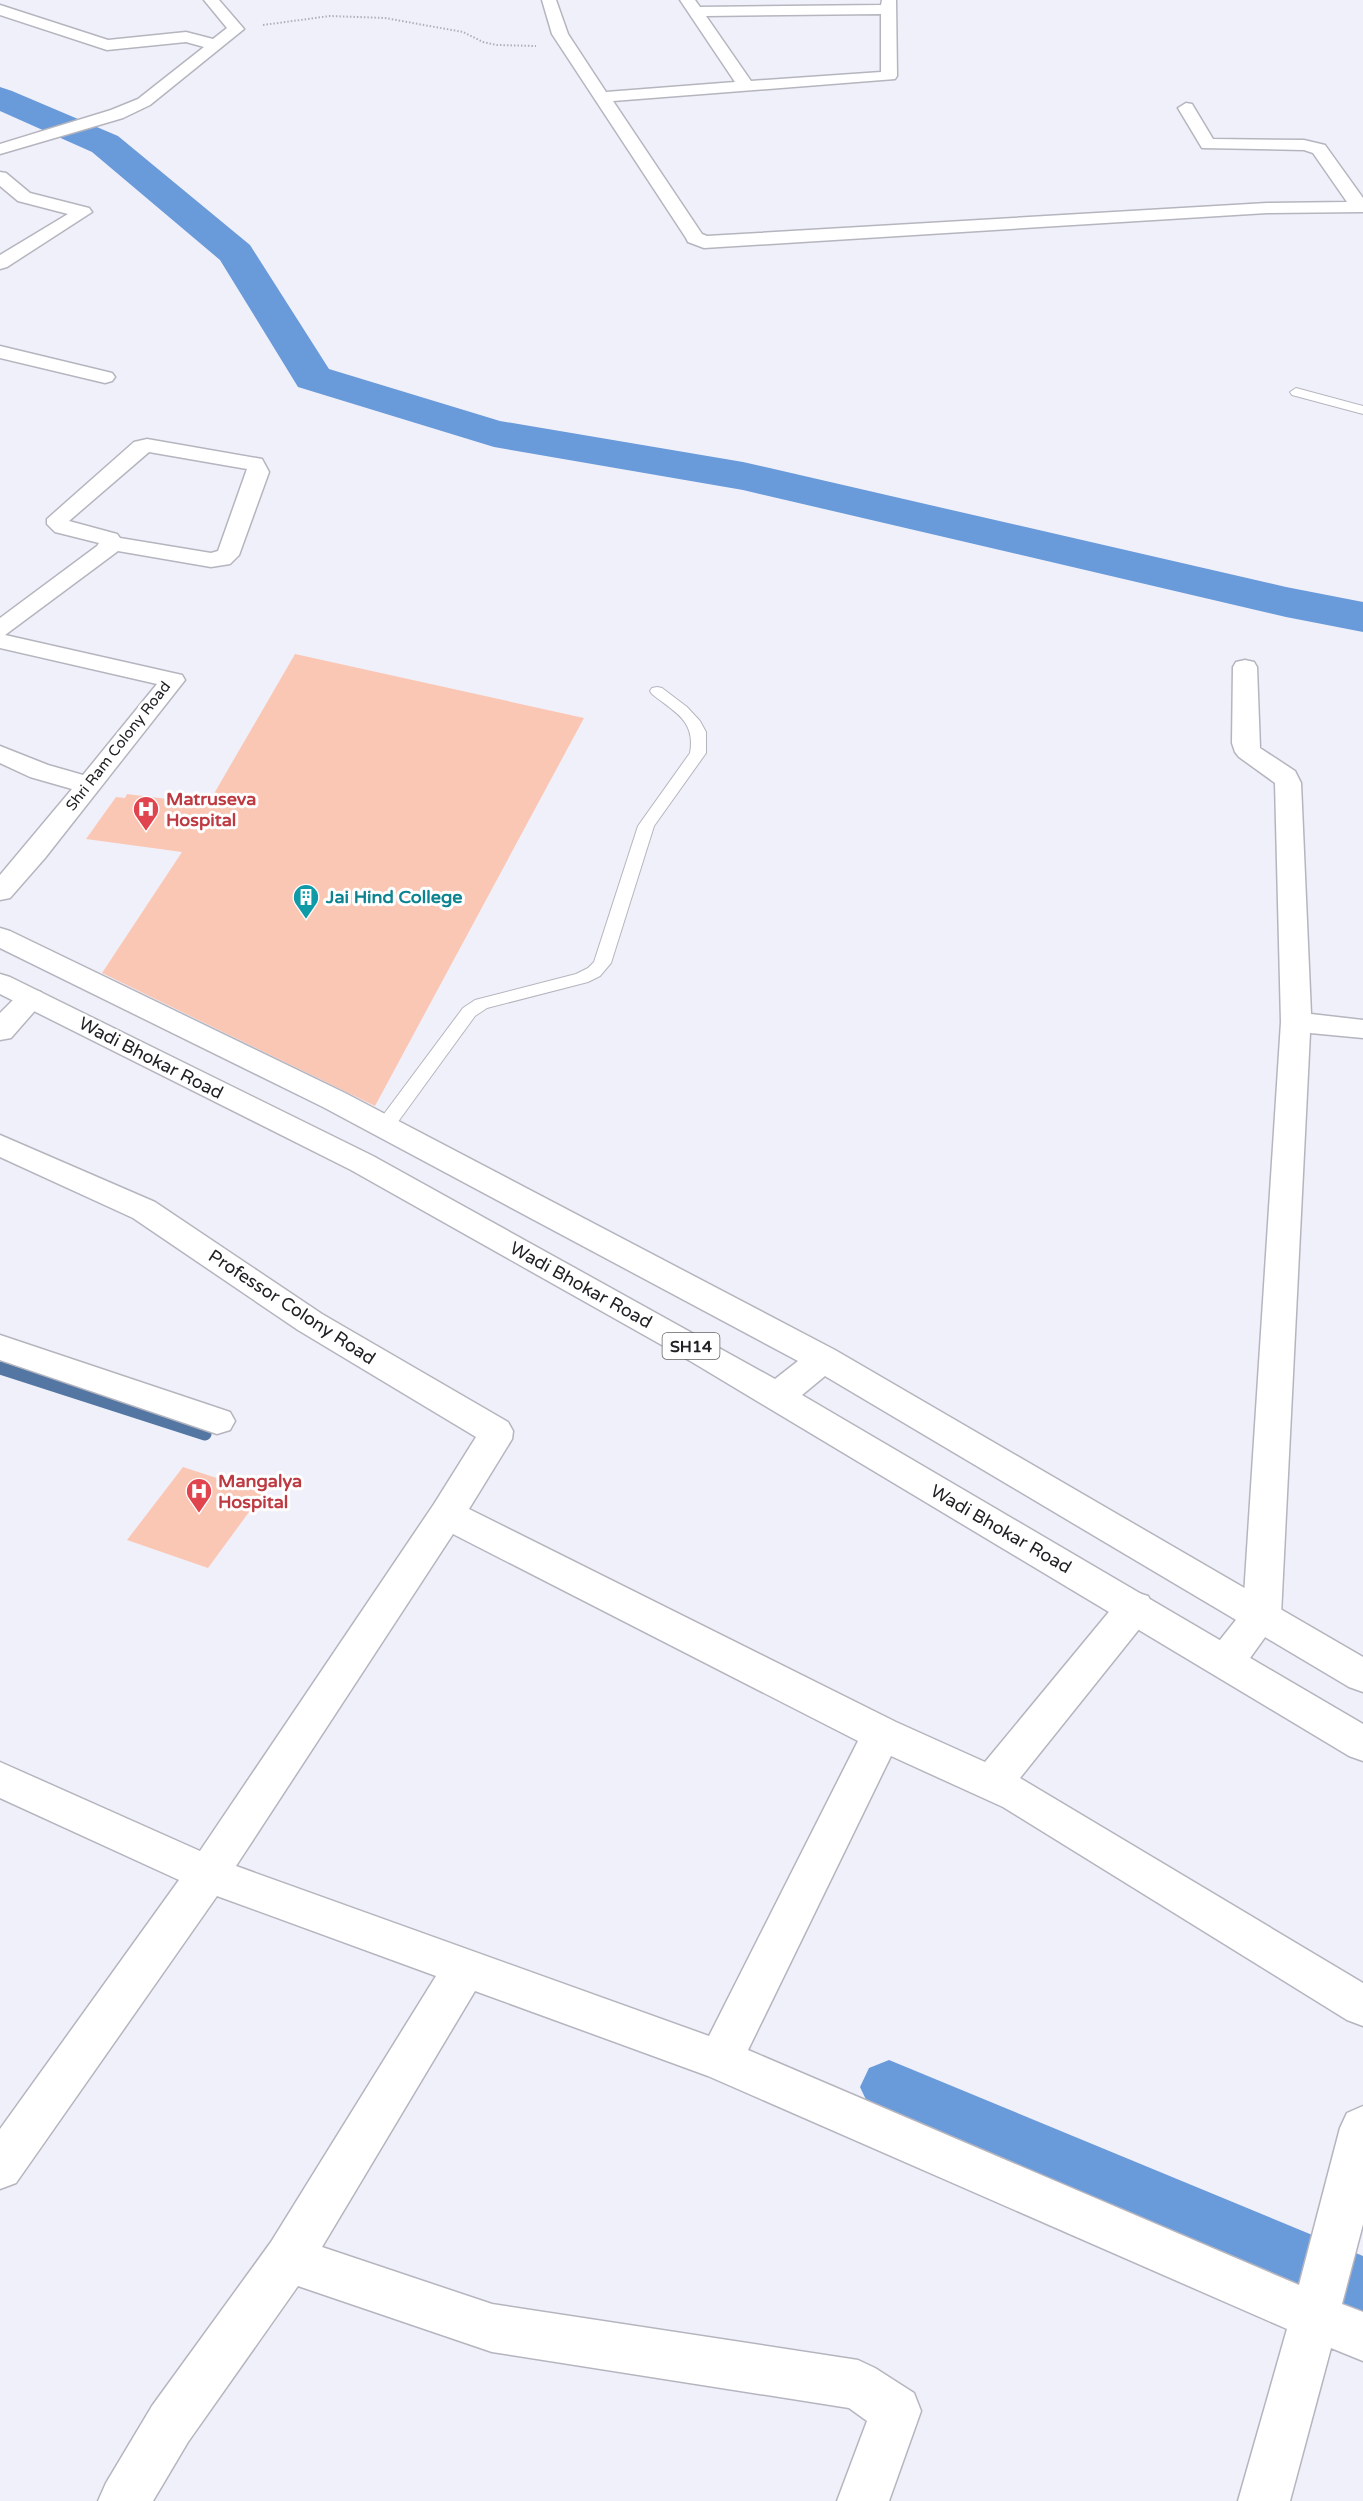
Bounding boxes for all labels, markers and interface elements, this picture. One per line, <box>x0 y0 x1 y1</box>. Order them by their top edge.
street label: Shri Ram Colony Road <box>62 678 174 814</box>
place label: Matruseva Hospital <box>166 788 256 831</box>
hospital icon: Matruseva Hospital <box>131 794 161 832</box>
building icon: Jai Hind College <box>291 882 321 920</box>
place label: Jai Hind College <box>325 886 462 908</box>
street label: Wadi Bhokar Road <box>75 1012 227 1104</box>
street label: Wadi Bhokar Road <box>506 1237 656 1333</box>
street label: Professor Colony Road <box>204 1245 380 1369</box>
road number: SH14 <box>662 1333 720 1359</box>
place label: Mangalya Hospital <box>218 1470 302 1513</box>
hospital icon: Mangalya Hospital <box>184 1476 214 1514</box>
street label: Wadi Bhokar Road <box>927 1480 1075 1578</box>

